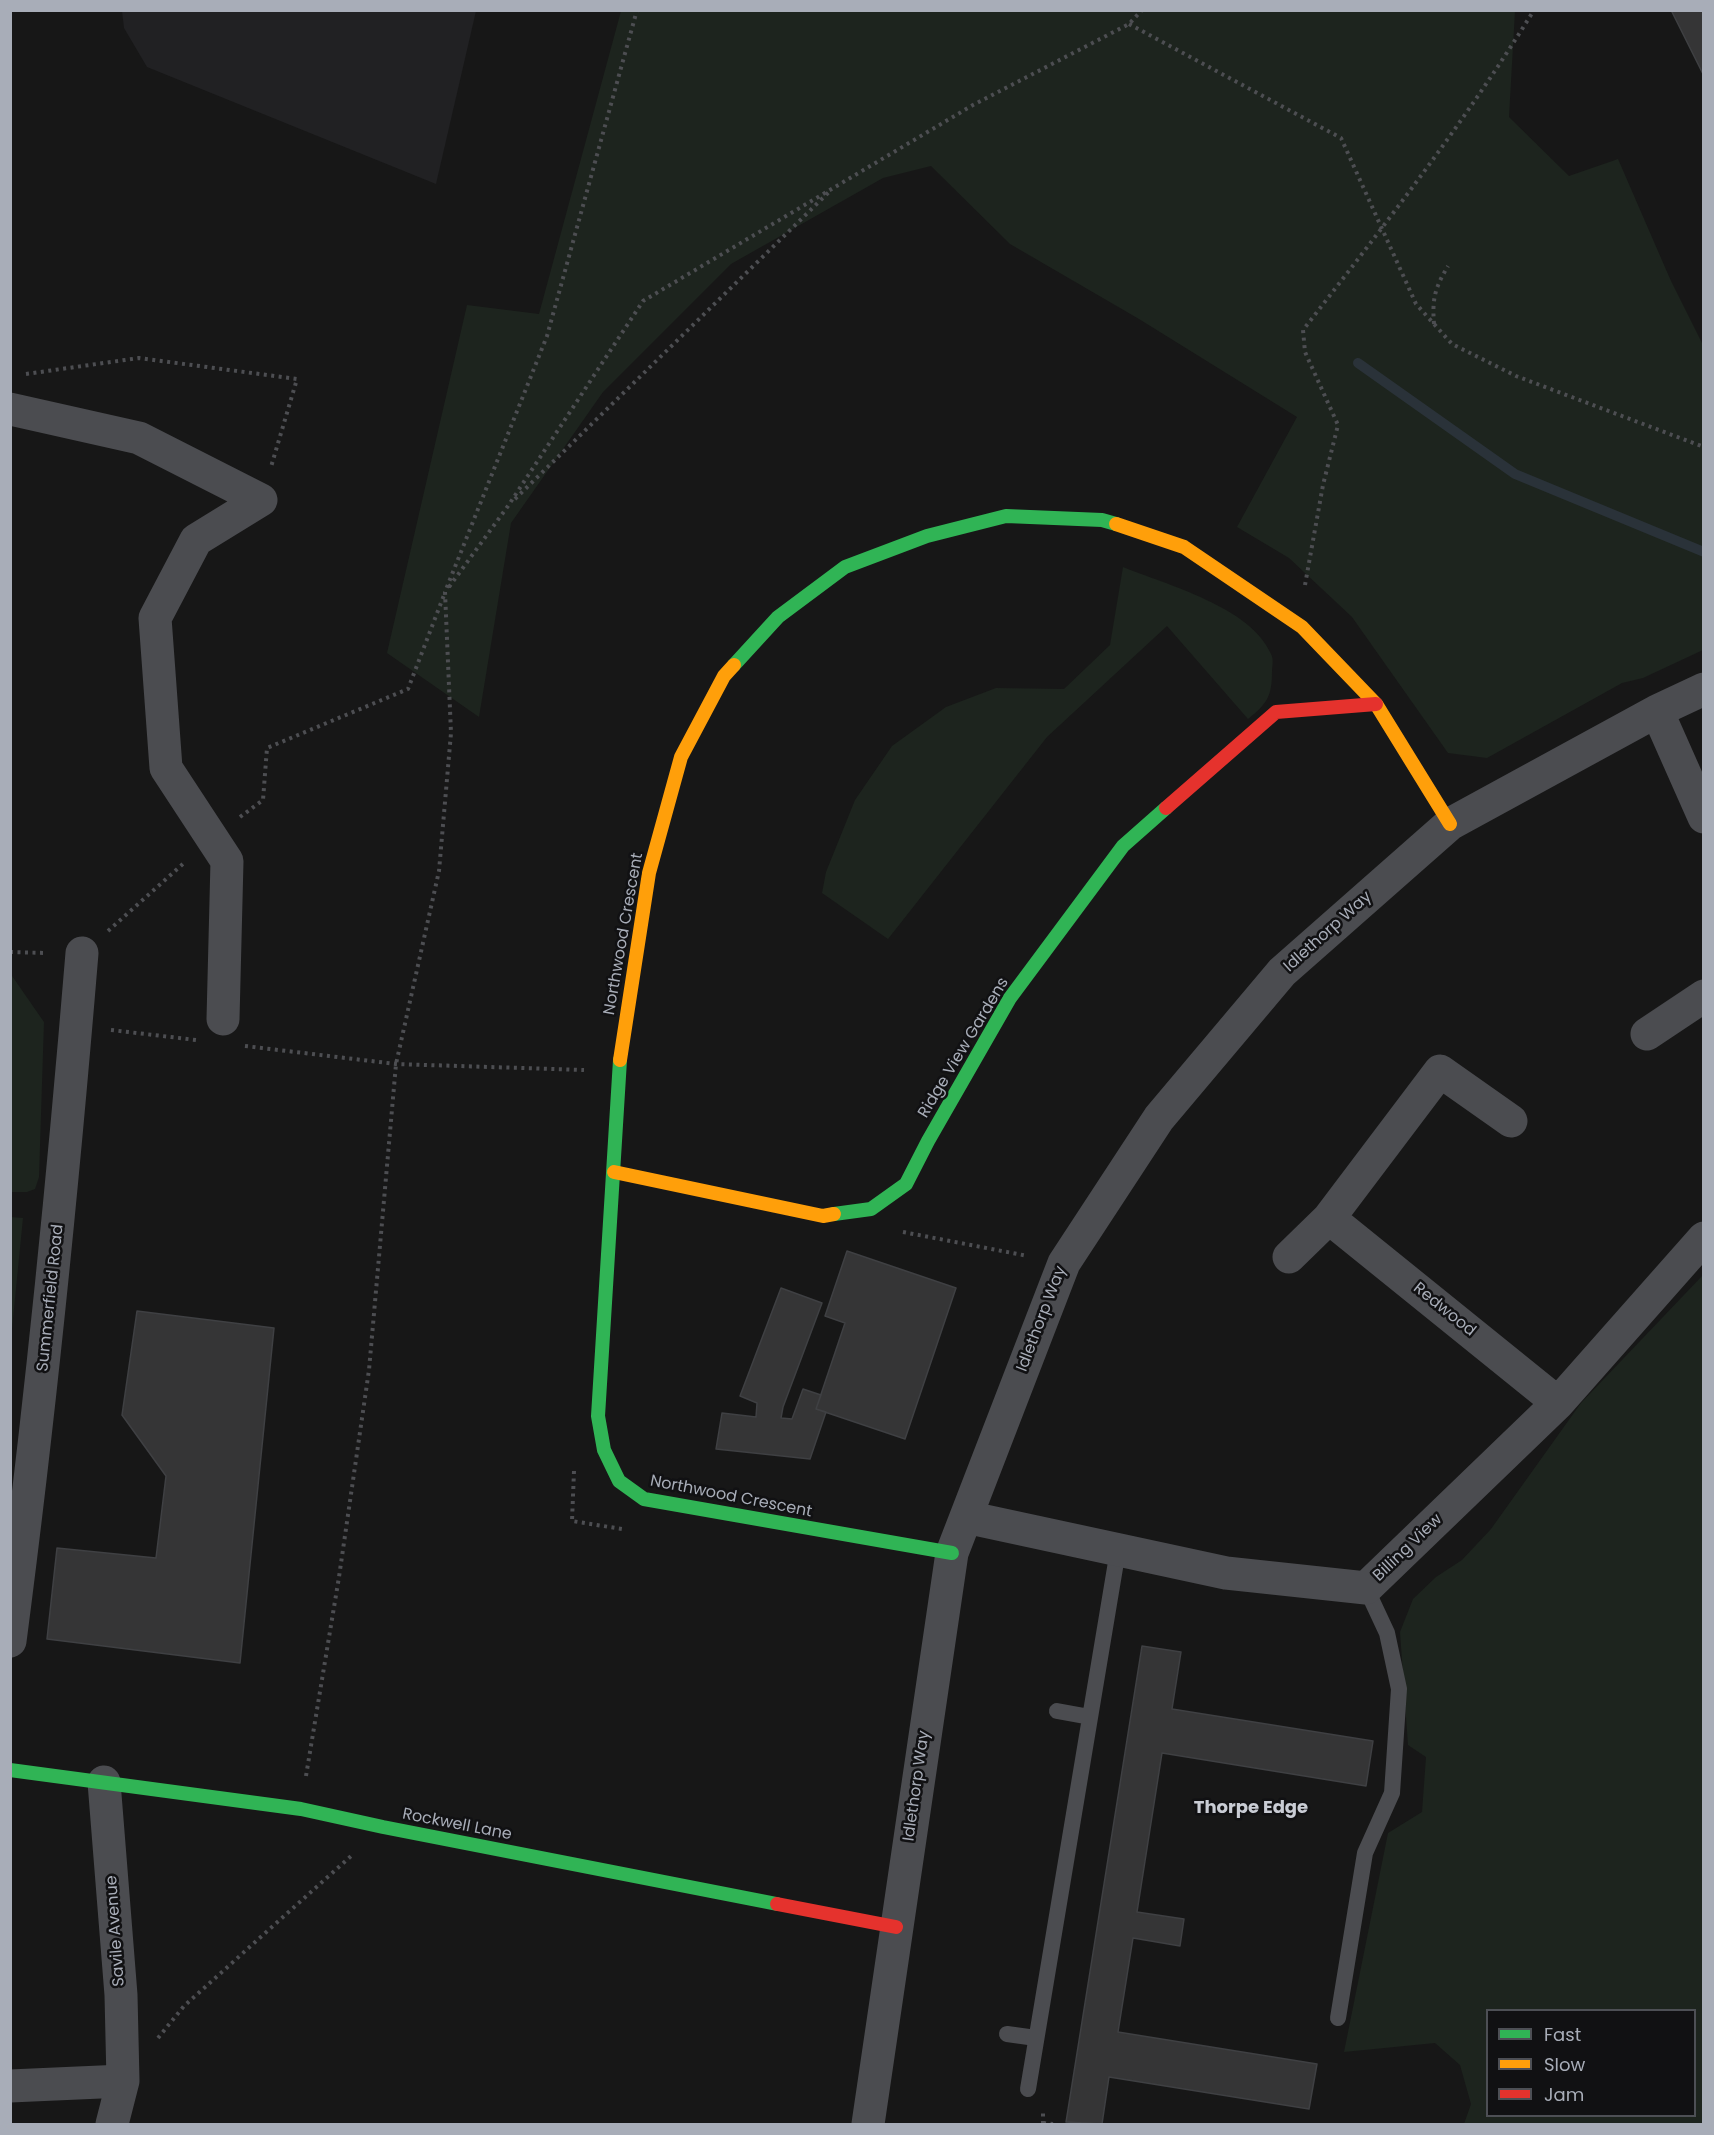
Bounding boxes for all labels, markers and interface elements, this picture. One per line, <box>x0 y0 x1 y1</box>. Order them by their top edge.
street label: Northwood Crescent <box>600 851 648 1017</box>
street label: Idlethorp Way <box>1280 888 1376 976</box>
street label: Ridge View Gardens <box>915 974 1013 1122</box>
street label: Summerfield Road <box>34 1223 68 1373</box>
street label: Idlethorp Way <box>1013 1264 1071 1374</box>
street label: Redwood <box>1409 1279 1479 1341</box>
street label: Northwood Crescent <box>648 1472 814 1522</box>
street label: Billing View <box>1369 1510 1447 1586</box>
street label: Idlethorp Way <box>900 1730 934 1842</box>
district label: Thorpe Edge <box>1194 1797 1308 1819</box>
street label: Rockwell Lane <box>401 1805 513 1845</box>
street label: Savile Avenue <box>103 1875 129 1987</box>
legend <box>1486 2009 1696 2117</box>
text: Fast <box>1544 2022 1581 2047</box>
text: Slow <box>1544 2052 1585 2077</box>
text: Jam <box>1544 2082 1584 2107</box>

